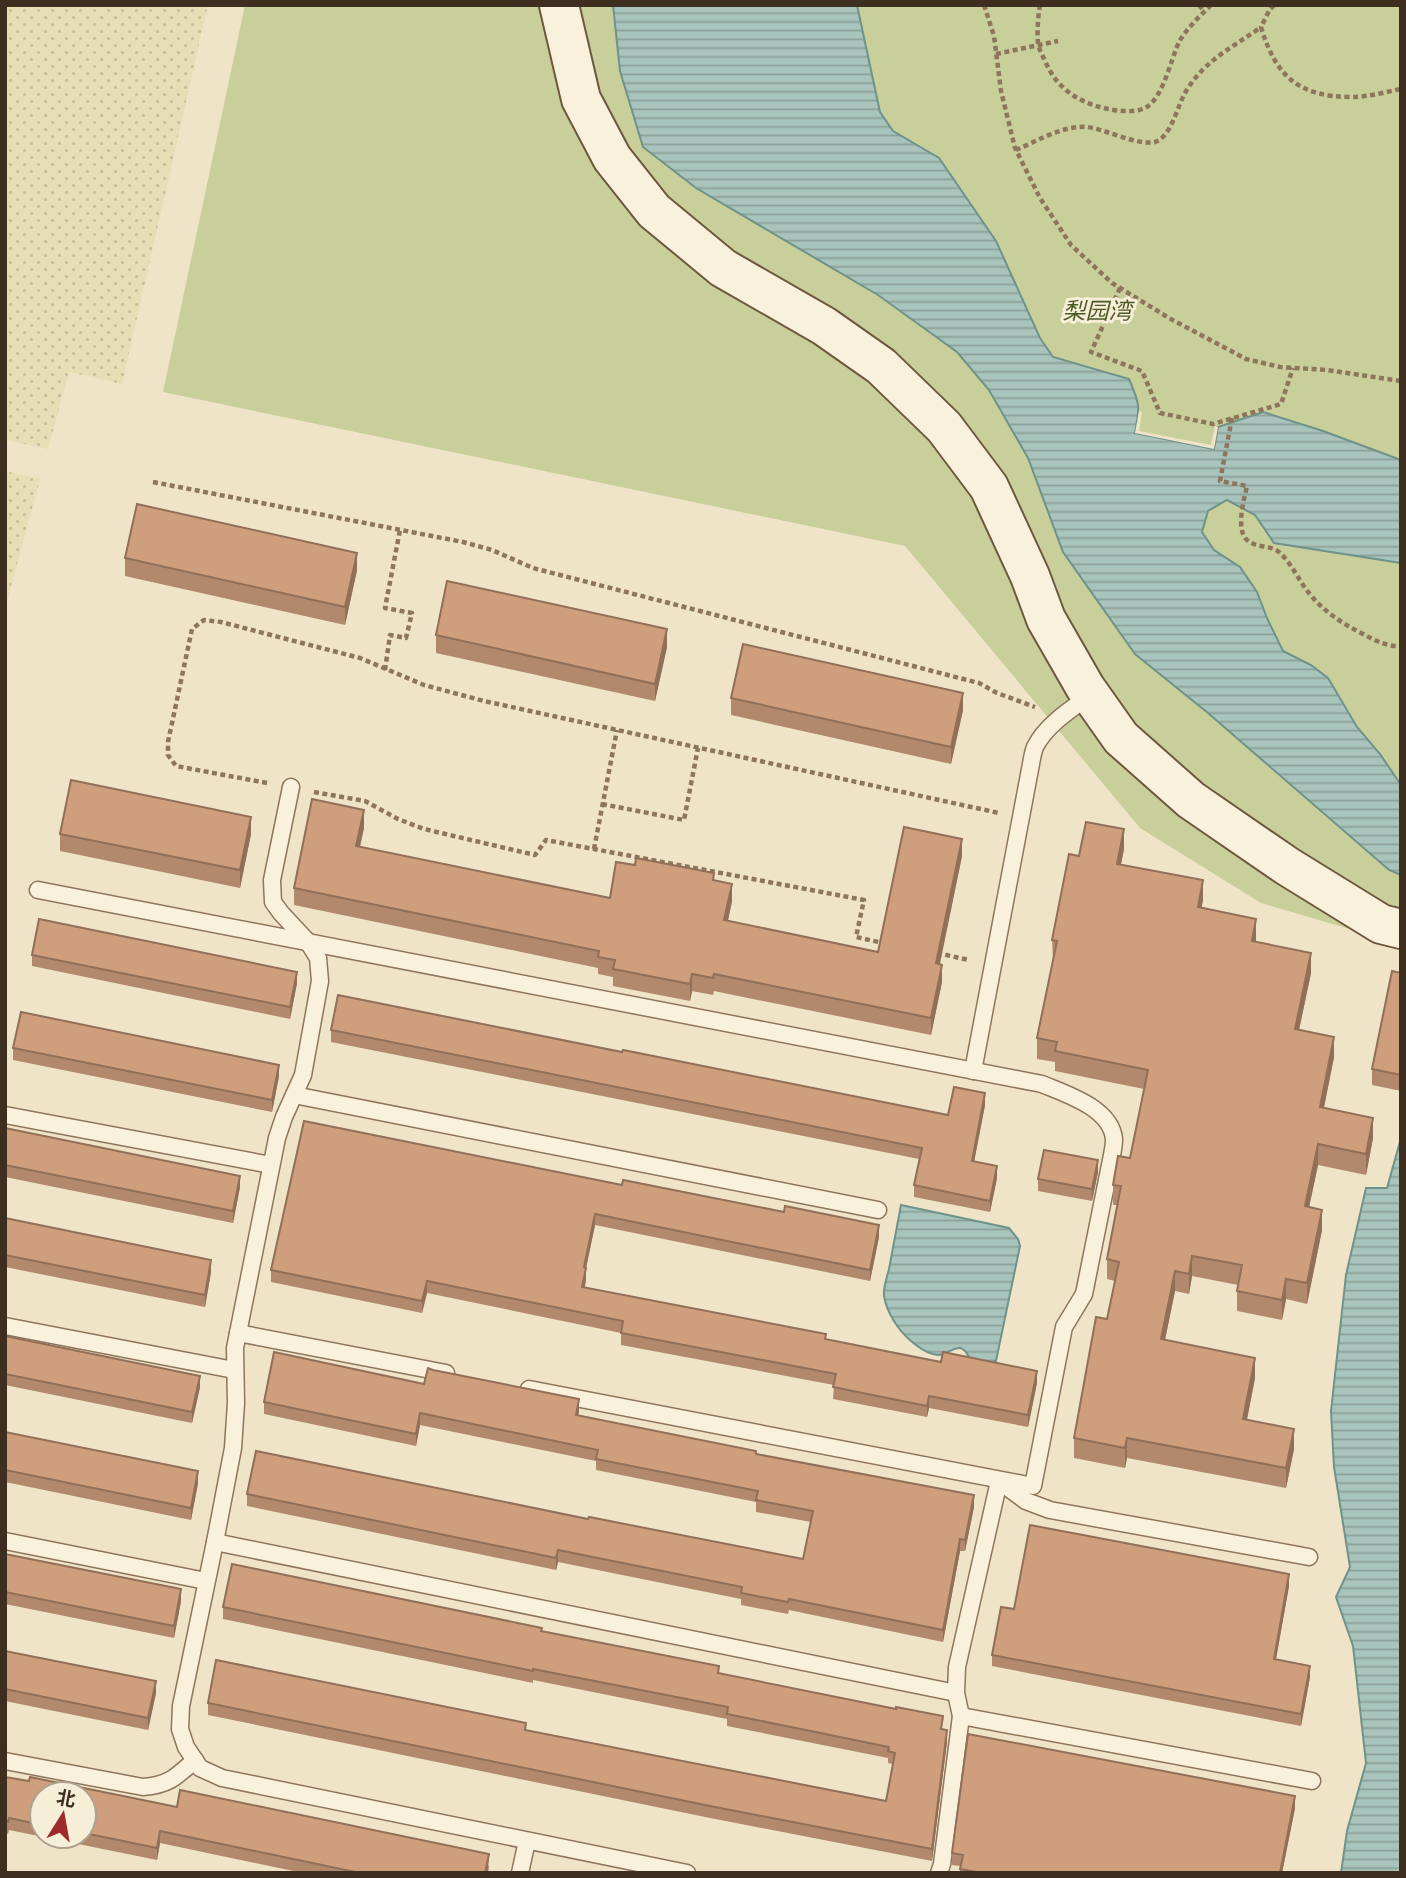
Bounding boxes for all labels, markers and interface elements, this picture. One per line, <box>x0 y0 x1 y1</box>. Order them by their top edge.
park label: 梨园湾 <box>1063 292 1136 326</box>
north arrow <box>28 1780 98 1850</box>
text: 北 <box>55 1782 78 1812</box>

